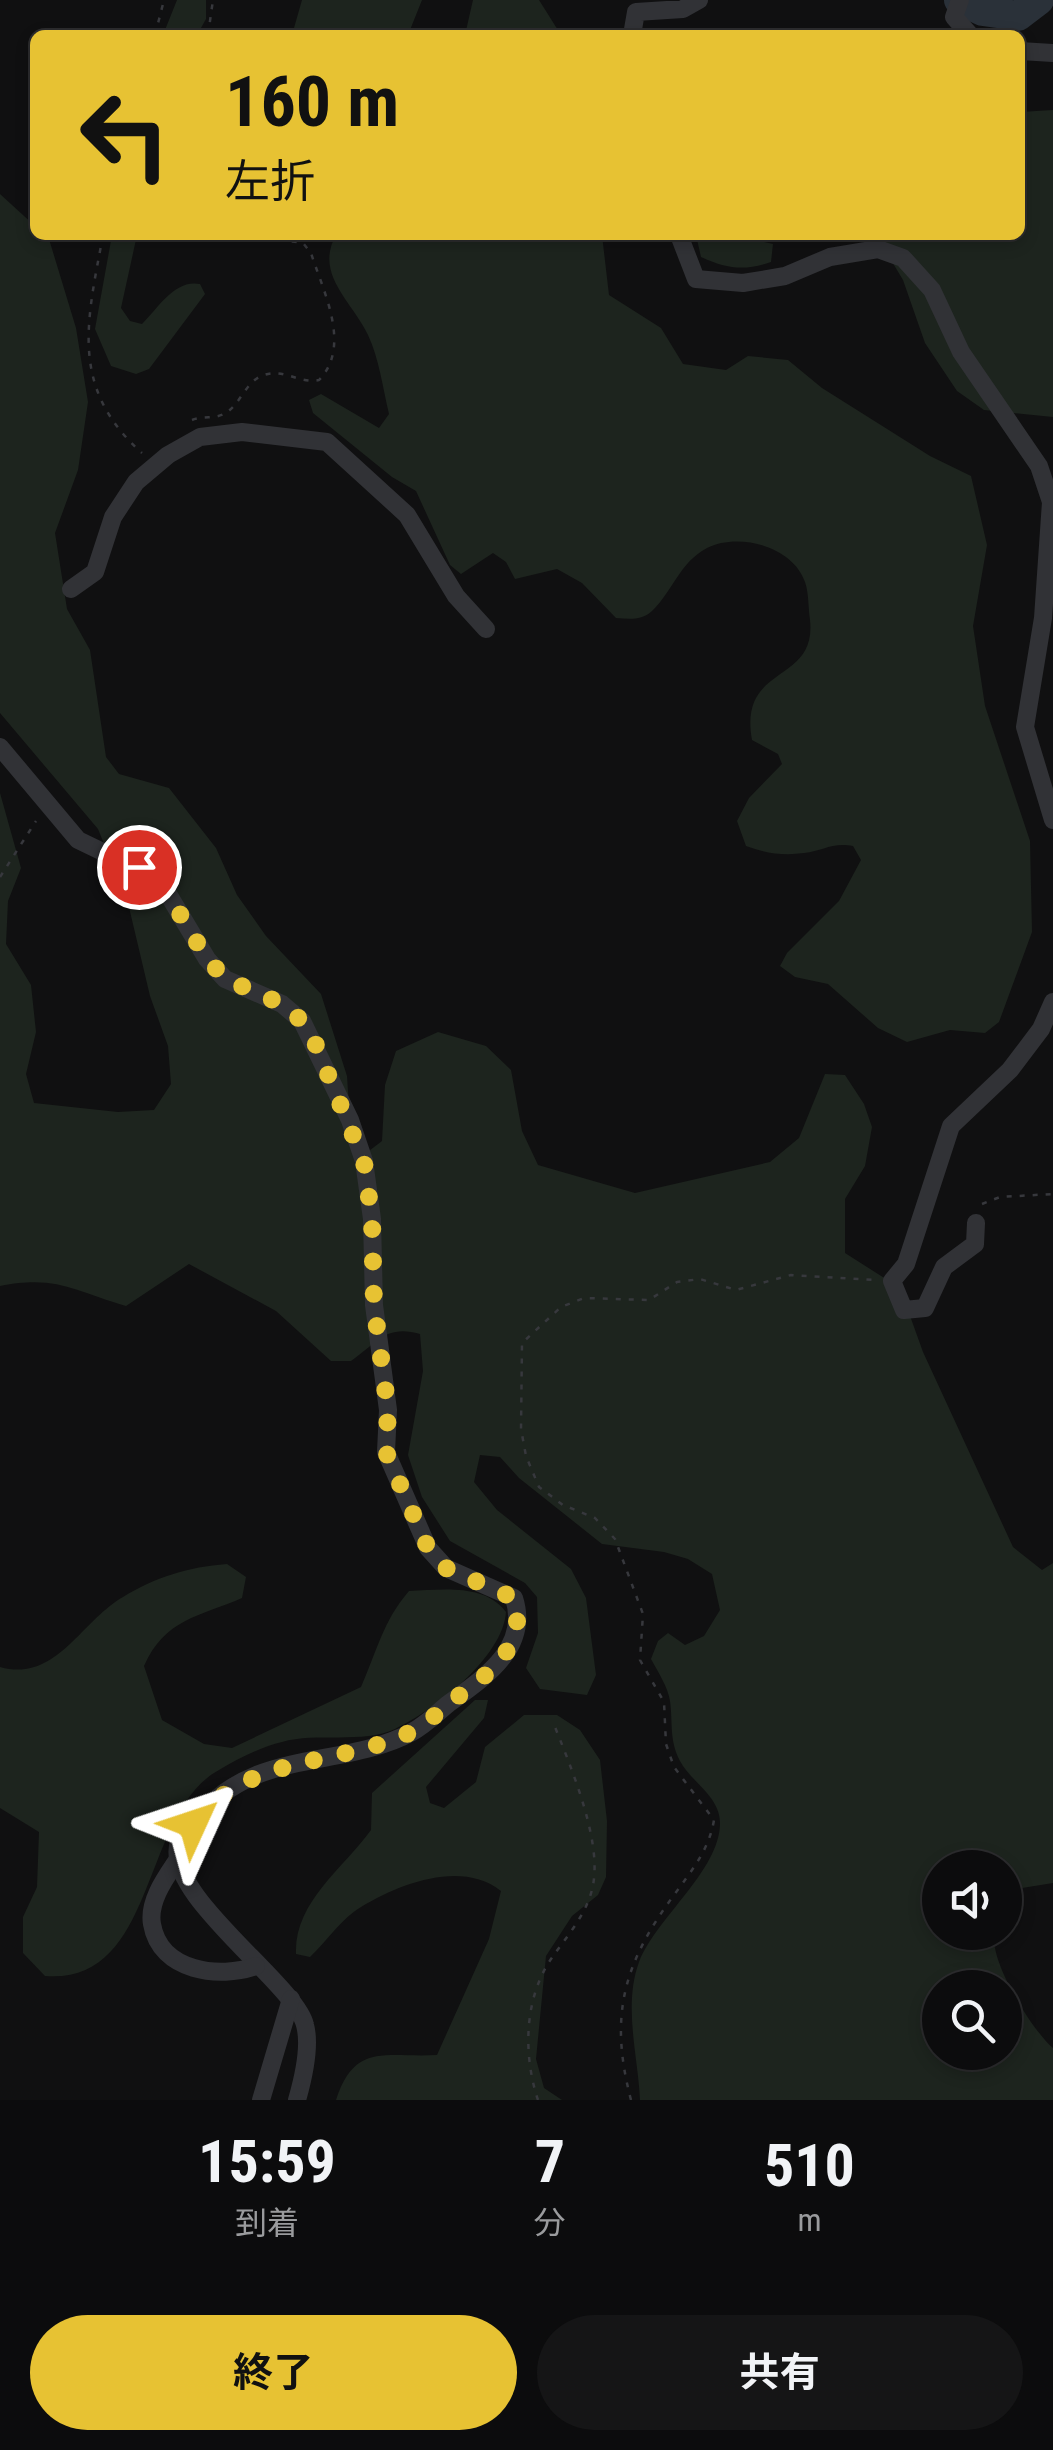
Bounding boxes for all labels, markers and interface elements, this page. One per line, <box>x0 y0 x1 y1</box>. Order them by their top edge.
text: 160 m <box>225 61 399 143</box>
icon: left <box>60 70 190 200</box>
text: 左折 <box>225 155 315 208</box>
pin <box>97 825 182 910</box>
icon: arrive <box>112 840 167 895</box>
position arrow <box>141 1772 245 1876</box>
map controls <box>922 1850 1022 2070</box>
button: sound <box>922 1850 1022 1950</box>
button: search <box>922 1970 1022 2070</box>
text: 15:59 <box>198 2126 336 2197</box>
text: 7 <box>535 2126 565 2197</box>
text: 510 <box>764 2130 855 2201</box>
text: m <box>797 2201 821 2239</box>
text: 到着 <box>235 2204 299 2242</box>
text: 分 <box>534 2204 566 2242</box>
button: 終了 <box>30 2315 517 2430</box>
button: 共有 <box>537 2315 1023 2430</box>

